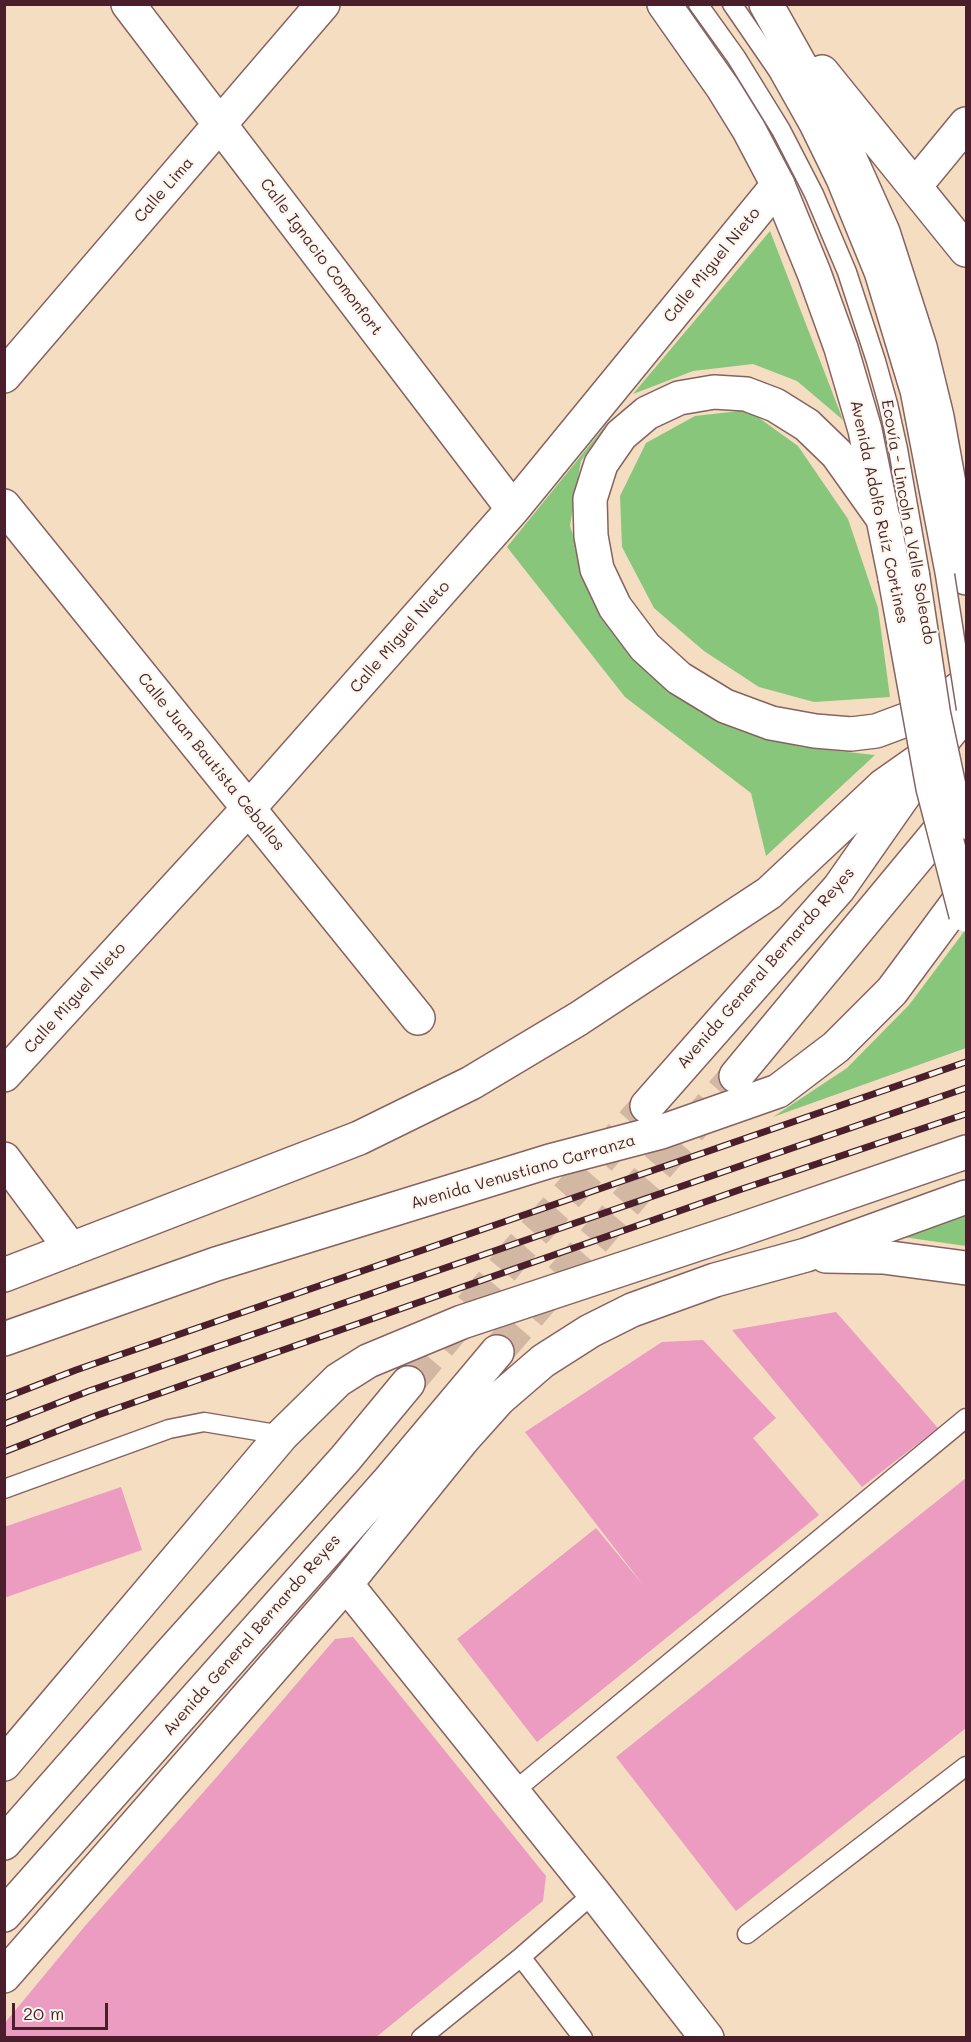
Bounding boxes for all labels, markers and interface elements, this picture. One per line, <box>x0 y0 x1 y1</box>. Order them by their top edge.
street label: Calle Lima <box>130 153 198 227</box>
street label: Calle Ignacio Comonfort <box>256 175 386 339</box>
street label: Calle Miguel Nieto <box>660 204 764 326</box>
street label: Ecovía - Lincoln a Valle Soleado <box>877 398 939 646</box>
street label: Avenida Adolfo Ruíz Cortines <box>846 399 912 625</box>
street label: Calle Miguel Nieto <box>346 577 454 697</box>
street label: Calle Juan Bautista Ceballos <box>133 669 289 855</box>
street label: Avenida General Bernardo Reyes <box>673 864 859 1072</box>
street label: Calle Miguel Nieto <box>20 939 130 1057</box>
street label: Avenida Venustiano Carranza <box>408 1131 638 1213</box>
street label: Avenida General Bernardo Reyes <box>159 1531 345 1739</box>
scale bar <box>15 1991 111 2029</box>
text: 20 m <box>23 2001 64 2025</box>

